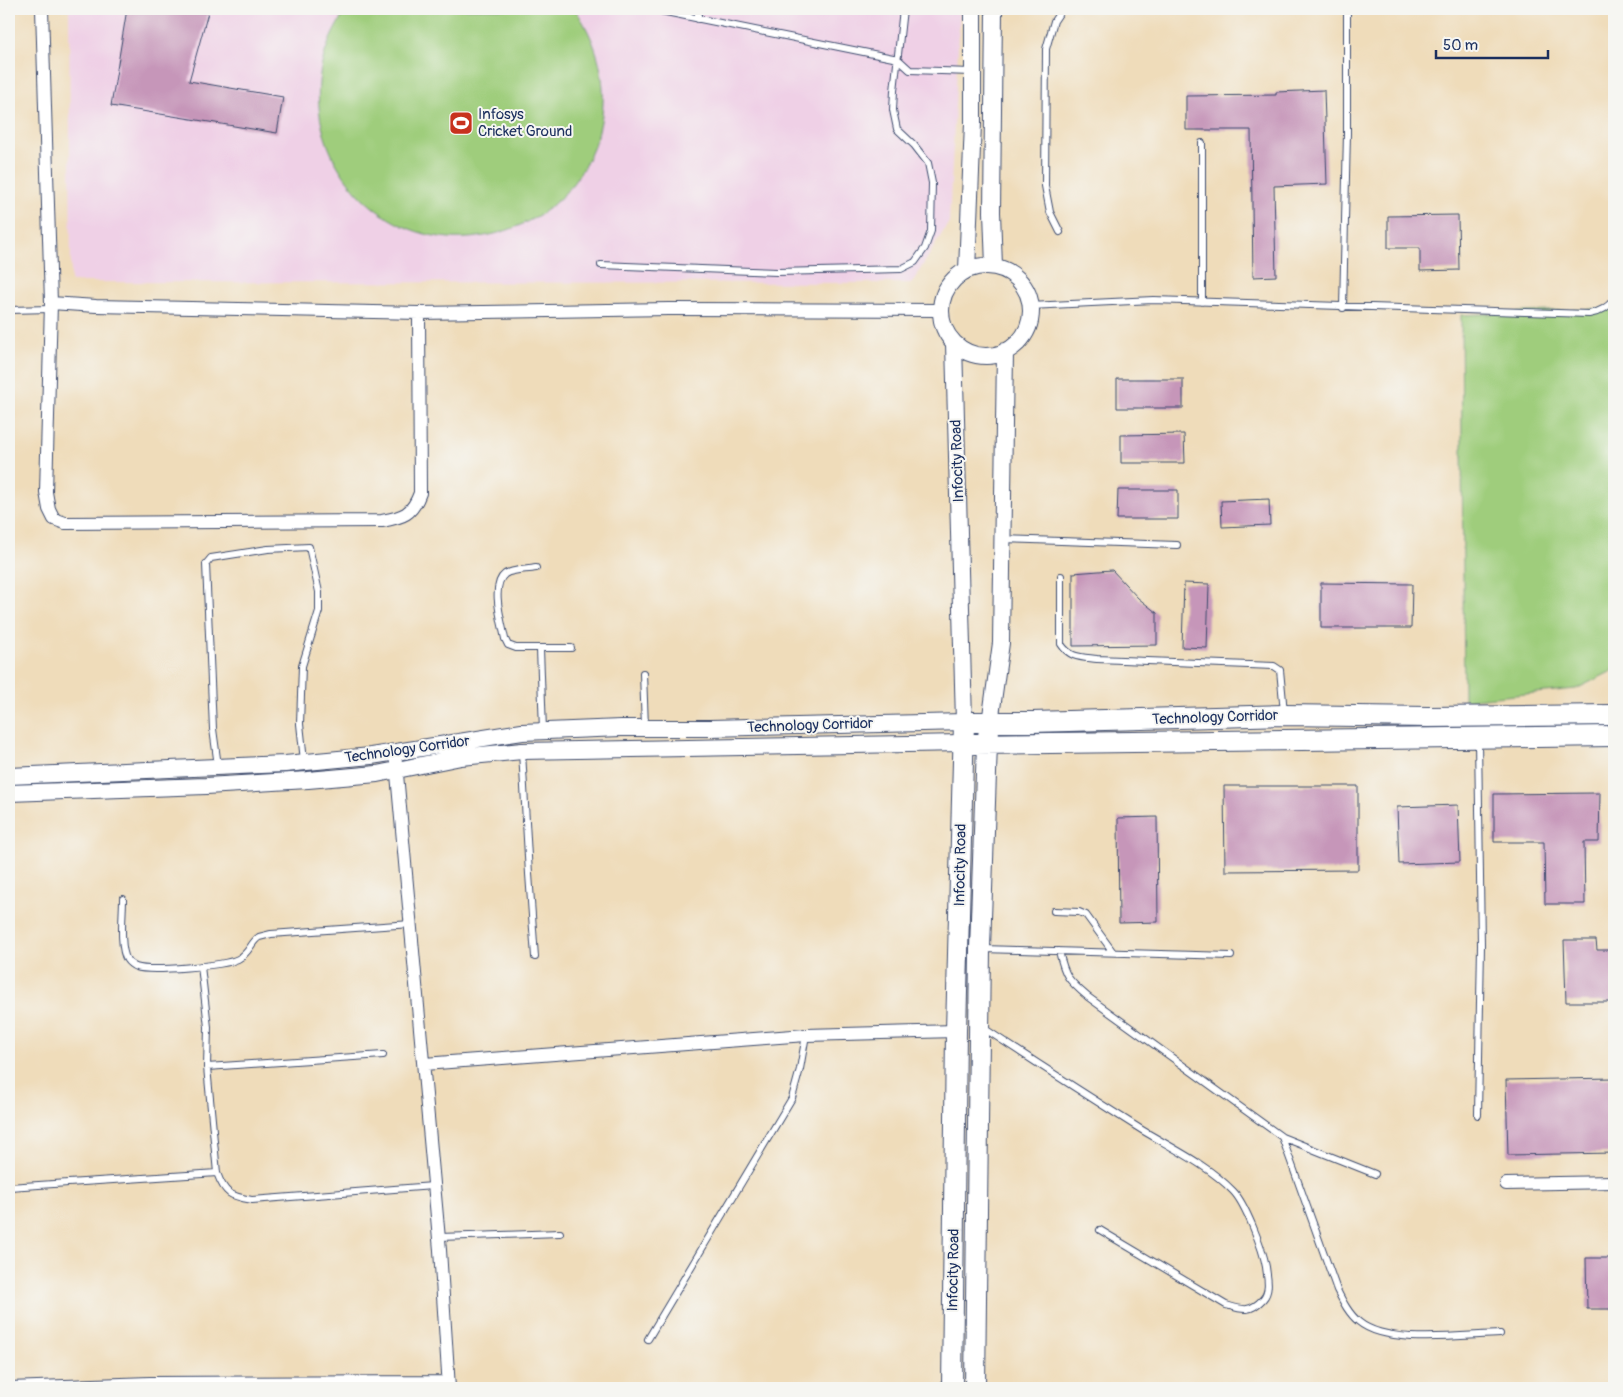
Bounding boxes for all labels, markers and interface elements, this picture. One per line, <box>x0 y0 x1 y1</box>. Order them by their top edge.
scale bar <box>1436 28 1548 60</box>
text: 50 m <box>1443 36 1478 55</box>
place label: Infosys Cricket Ground <box>478 105 572 141</box>
sports icon: Infosys Cricket Ground <box>448 110 474 136</box>
street label: Infocity Road <box>947 419 968 503</box>
street label: Technology Corridor <box>1152 706 1279 729</box>
street label: Technology Corridor <box>747 714 874 737</box>
street label: Technology Corridor <box>343 731 472 768</box>
street label: Infocity Road <box>950 823 971 907</box>
street label: Infocity Road <box>943 1228 964 1312</box>

